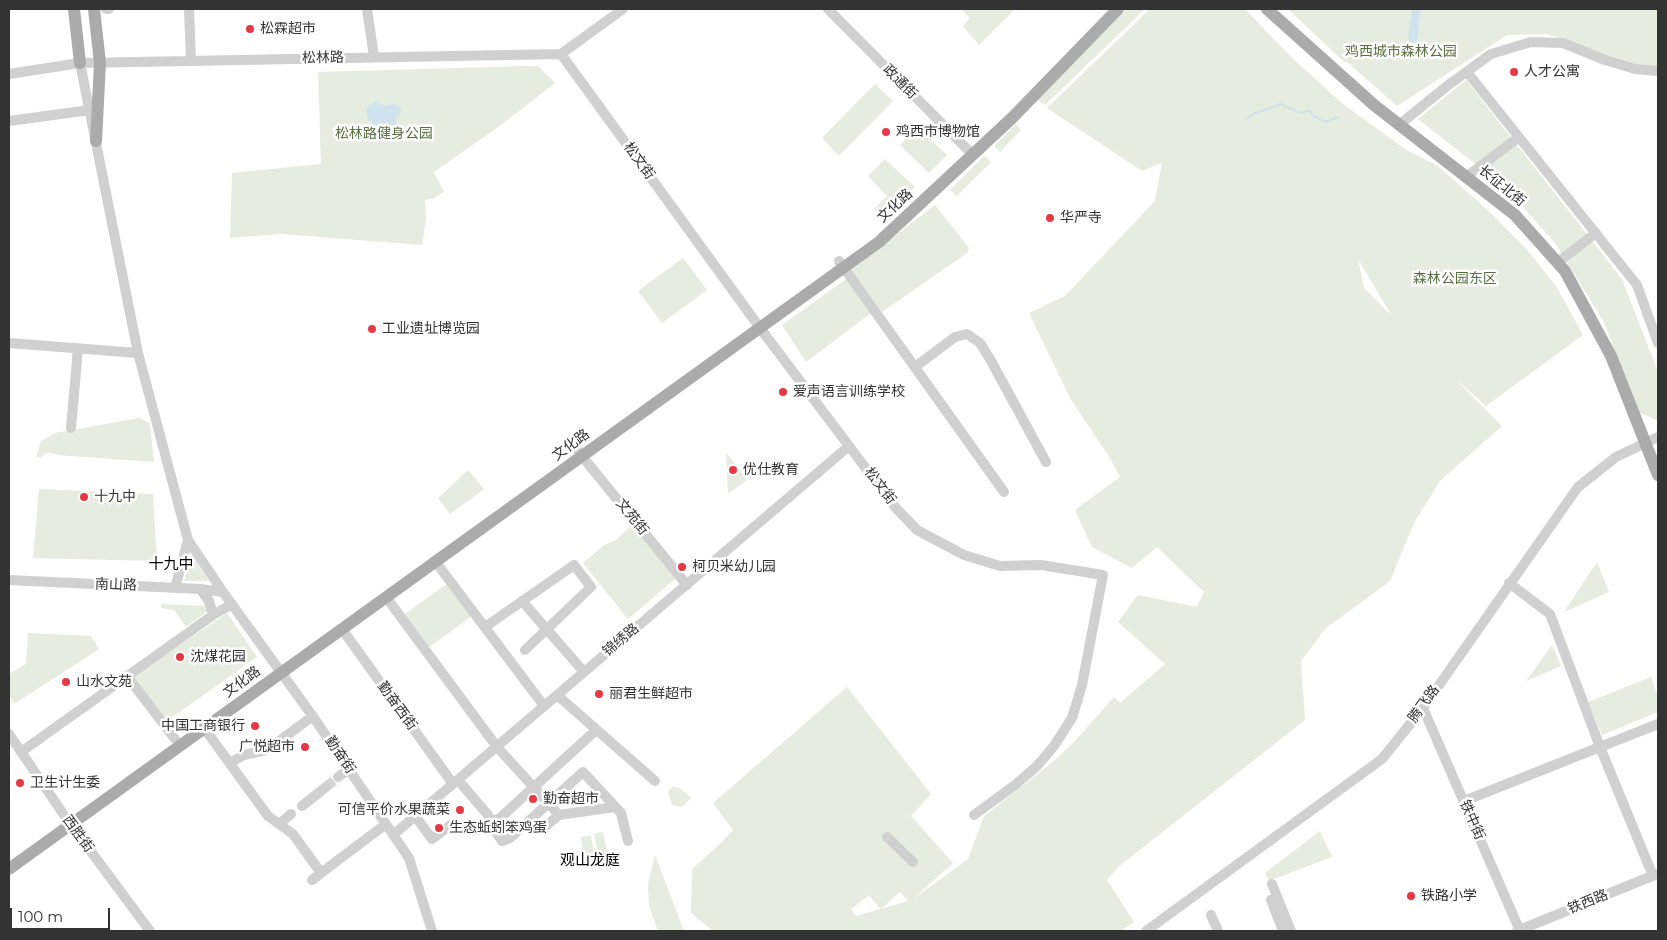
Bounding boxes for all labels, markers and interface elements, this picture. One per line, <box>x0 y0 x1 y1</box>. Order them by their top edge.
place label: 松霖超市 <box>260 21 316 37</box>
marker: 松霖超市 <box>244 23 256 35</box>
park label: 鸡西城市森林公园 <box>1345 44 1457 60</box>
street label: 松林路 <box>302 49 344 67</box>
street label: 政通街 <box>879 61 921 103</box>
place label: 人才公寓 <box>1524 64 1580 80</box>
marker: 人才公寓 <box>1508 66 1520 78</box>
place label: 鸡西市博物馆 <box>896 124 980 140</box>
park label: 松林路健身公园 <box>335 126 433 142</box>
marker: 鸡西市博物馆 <box>880 126 892 138</box>
street label: 松文街 <box>620 139 658 183</box>
street label: 长征北街 <box>1475 162 1529 210</box>
street label: 文化路 <box>874 186 916 226</box>
place label: 华严寺 <box>1060 210 1102 226</box>
marker: 华严寺 <box>1044 212 1056 224</box>
park label: 森林公园东区 <box>1413 271 1497 287</box>
place label: 工业遗址博览园 <box>382 321 480 337</box>
marker: 工业遗址博览园 <box>366 323 378 335</box>
place label: 爱声语言训练学校 <box>793 384 905 400</box>
marker: 爱声语言训练学校 <box>777 386 789 398</box>
street label: 文化路 <box>549 426 593 464</box>
place label: 优仕教育 <box>743 462 799 478</box>
marker: 优仕教育 <box>727 464 739 476</box>
street label: 松文街 <box>861 464 899 508</box>
place label: 十九中 <box>94 489 136 505</box>
marker: 十九中 <box>78 491 90 503</box>
street label: 文苑街 <box>612 495 652 539</box>
district label: 十九中 <box>149 556 193 574</box>
place label: 柯贝米幼儿园 <box>692 559 776 575</box>
marker: 柯贝米幼儿园 <box>676 561 688 573</box>
street label: 南山路 <box>95 576 137 594</box>
street label: 锦绣路 <box>600 620 642 660</box>
place label: 沈煤花园 <box>190 649 246 665</box>
marker: 沈煤花园 <box>174 651 186 663</box>
street label: 文化路 <box>220 663 264 701</box>
place label: 山水文苑 <box>76 674 132 690</box>
marker: 山水文苑 <box>60 676 72 688</box>
street label: 勤奋西街 <box>374 678 420 734</box>
street label: 腾飞路 <box>1405 682 1443 726</box>
place label: 丽君生鲜超市 <box>609 686 693 702</box>
marker: 丽君生鲜超市 <box>593 688 605 700</box>
place label: 中国工商银行 <box>161 718 245 734</box>
marker: 中国工商银行 <box>249 720 261 732</box>
street label: 勤奋街 <box>321 733 359 777</box>
place label: 广悦超市 <box>239 739 295 755</box>
marker: 广悦超市 <box>299 741 311 753</box>
place label: 卫生计生委 <box>30 775 100 791</box>
marker: 卫生计生委 <box>14 777 26 789</box>
place label: 勤奋超市 <box>543 791 599 807</box>
marker: 勤奋超市 <box>527 793 539 805</box>
street label: 铁中街 <box>1456 797 1488 843</box>
place label: 可信平价水果蔬菜 <box>338 802 450 818</box>
marker: 可信平价水果蔬菜 <box>454 804 466 816</box>
street label: 西胜街 <box>59 812 97 856</box>
place label: 生态蚯蚓笨鸡蛋 <box>449 820 547 836</box>
marker: 生态蚯蚓笨鸡蛋 <box>433 822 445 834</box>
district label: 观山龙庭 <box>560 852 620 870</box>
street label: 铁西路 <box>1565 886 1611 918</box>
place label: 铁路小学 <box>1421 888 1477 904</box>
marker: 铁路小学 <box>1405 890 1417 902</box>
scale bar <box>12 898 112 930</box>
text: 100 m <box>18 907 63 926</box>

